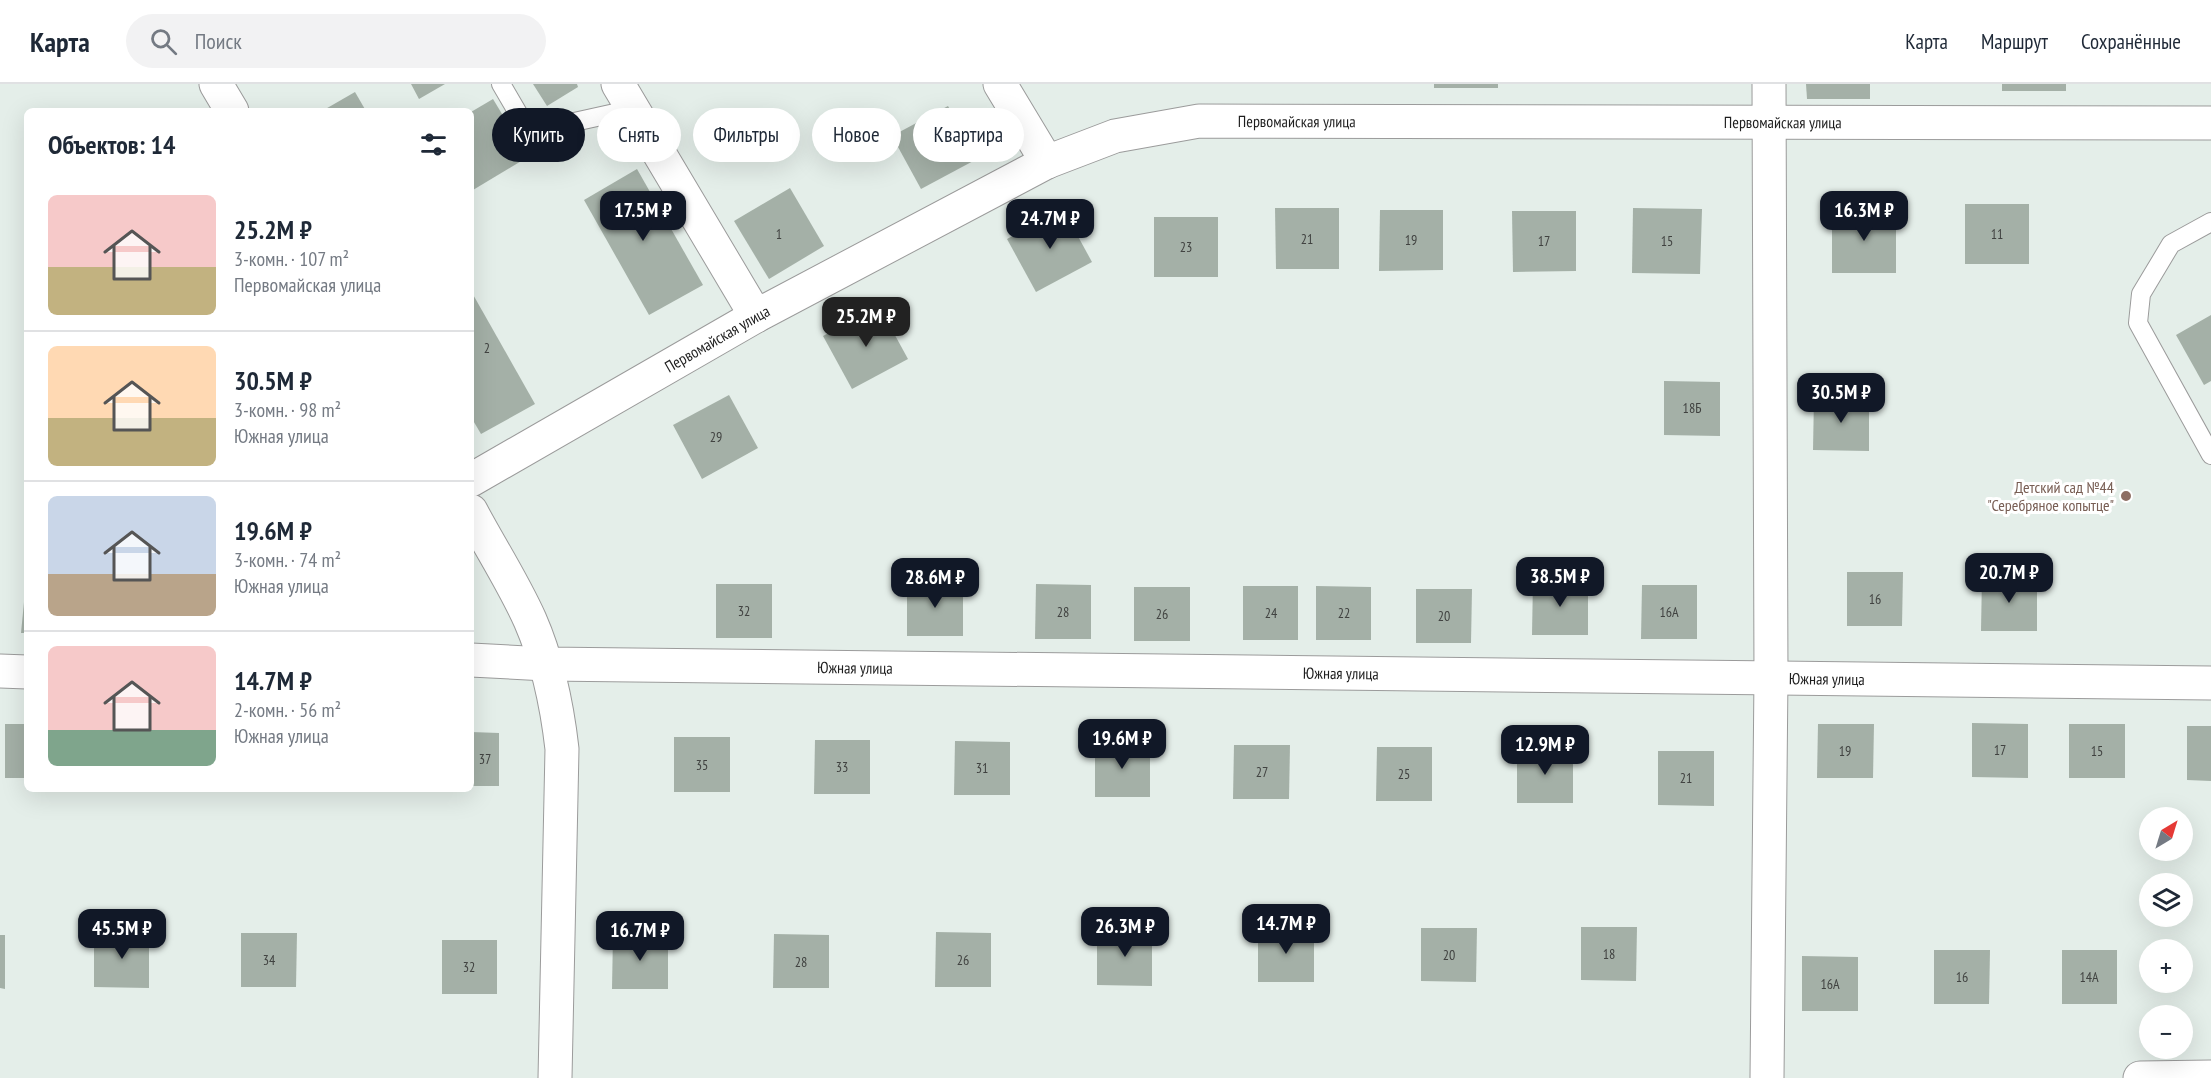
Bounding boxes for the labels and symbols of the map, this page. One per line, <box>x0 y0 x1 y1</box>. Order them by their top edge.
street label: Первомайская улица <box>1238 111 1356 131</box>
street label: Первомайская улица <box>1724 112 1842 132</box>
pin: 17.5M ₽ <box>588 191 698 242</box>
pin: 16.3M ₽ <box>1809 191 1919 242</box>
pin: 24.7M ₽ <box>995 199 1105 250</box>
house number: 1 <box>776 225 782 243</box>
house number: 11 <box>1991 225 2003 243</box>
house number: 21 <box>1301 230 1313 248</box>
house number: 19 <box>1405 231 1417 249</box>
house number: 17 <box>1538 232 1550 250</box>
house number: 15 <box>1661 232 1673 250</box>
house number: 23 <box>1180 238 1192 256</box>
pin: 25.2M ₽ <box>811 297 921 348</box>
street label: Первомайская улица <box>661 301 773 376</box>
house number: 2 <box>484 339 490 357</box>
pin: 30.5M ₽ <box>1786 373 1896 424</box>
house number: 18Б <box>1683 399 1701 417</box>
house number: 29 <box>710 428 722 446</box>
place label: Детский сад №44 "Серебряное копытце" <box>1987 477 2114 515</box>
marker: Детский сад №44 "Серебряное копытце" <box>2119 489 2133 503</box>
pin: 20.7M ₽ <box>1954 553 2064 604</box>
pin: 38.5M ₽ <box>1505 557 1615 608</box>
pin: 28.6M ₽ <box>880 558 990 609</box>
house number: 16 <box>1869 590 1881 608</box>
house number: 32 <box>738 602 750 620</box>
house number: 28 <box>1057 603 1069 621</box>
house number: 16А <box>1659 603 1679 621</box>
house number: 24 <box>1265 604 1278 622</box>
house number: 22 <box>1338 604 1350 622</box>
house number: 26 <box>1156 605 1168 623</box>
house number: 20 <box>1438 607 1450 625</box>
street label: Южная улица <box>817 657 893 678</box>
street label: Южная улица <box>1303 663 1379 684</box>
street label: Южная улица <box>1789 668 1865 689</box>
pin: 19.6M ₽ <box>1067 719 1177 770</box>
pin: 12.9M ₽ <box>1490 725 1600 776</box>
house number: 17 <box>1994 741 2006 759</box>
house number: 19 <box>1839 742 1851 760</box>
house number: 15 <box>2091 742 2103 760</box>
house number: 37 <box>479 750 491 768</box>
house number: 35 <box>696 756 708 774</box>
house number: 33 <box>836 758 848 776</box>
house number: 31 <box>976 759 988 777</box>
house number: 27 <box>1256 763 1268 781</box>
house number: 25 <box>1398 765 1410 783</box>
house number: 21 <box>1680 769 1692 787</box>
north arrow <box>2139 807 2193 861</box>
pin: 14.7M ₽ <box>1231 904 1341 955</box>
pin: 26.3M ₽ <box>1070 907 1180 958</box>
pin: 45.5M ₽ <box>67 909 177 960</box>
pin: 16.7M ₽ <box>585 911 695 962</box>
house number: 18 <box>1603 945 1615 963</box>
house number: 20 <box>1443 946 1455 964</box>
house number: 34 <box>263 951 276 969</box>
house number: 26 <box>957 951 969 969</box>
house number: 28 <box>795 953 807 971</box>
house number: 32 <box>463 958 475 976</box>
house number: 16 <box>1956 968 1968 986</box>
house number: 14А <box>2079 968 2099 986</box>
house number: 16А <box>1820 975 1840 993</box>

